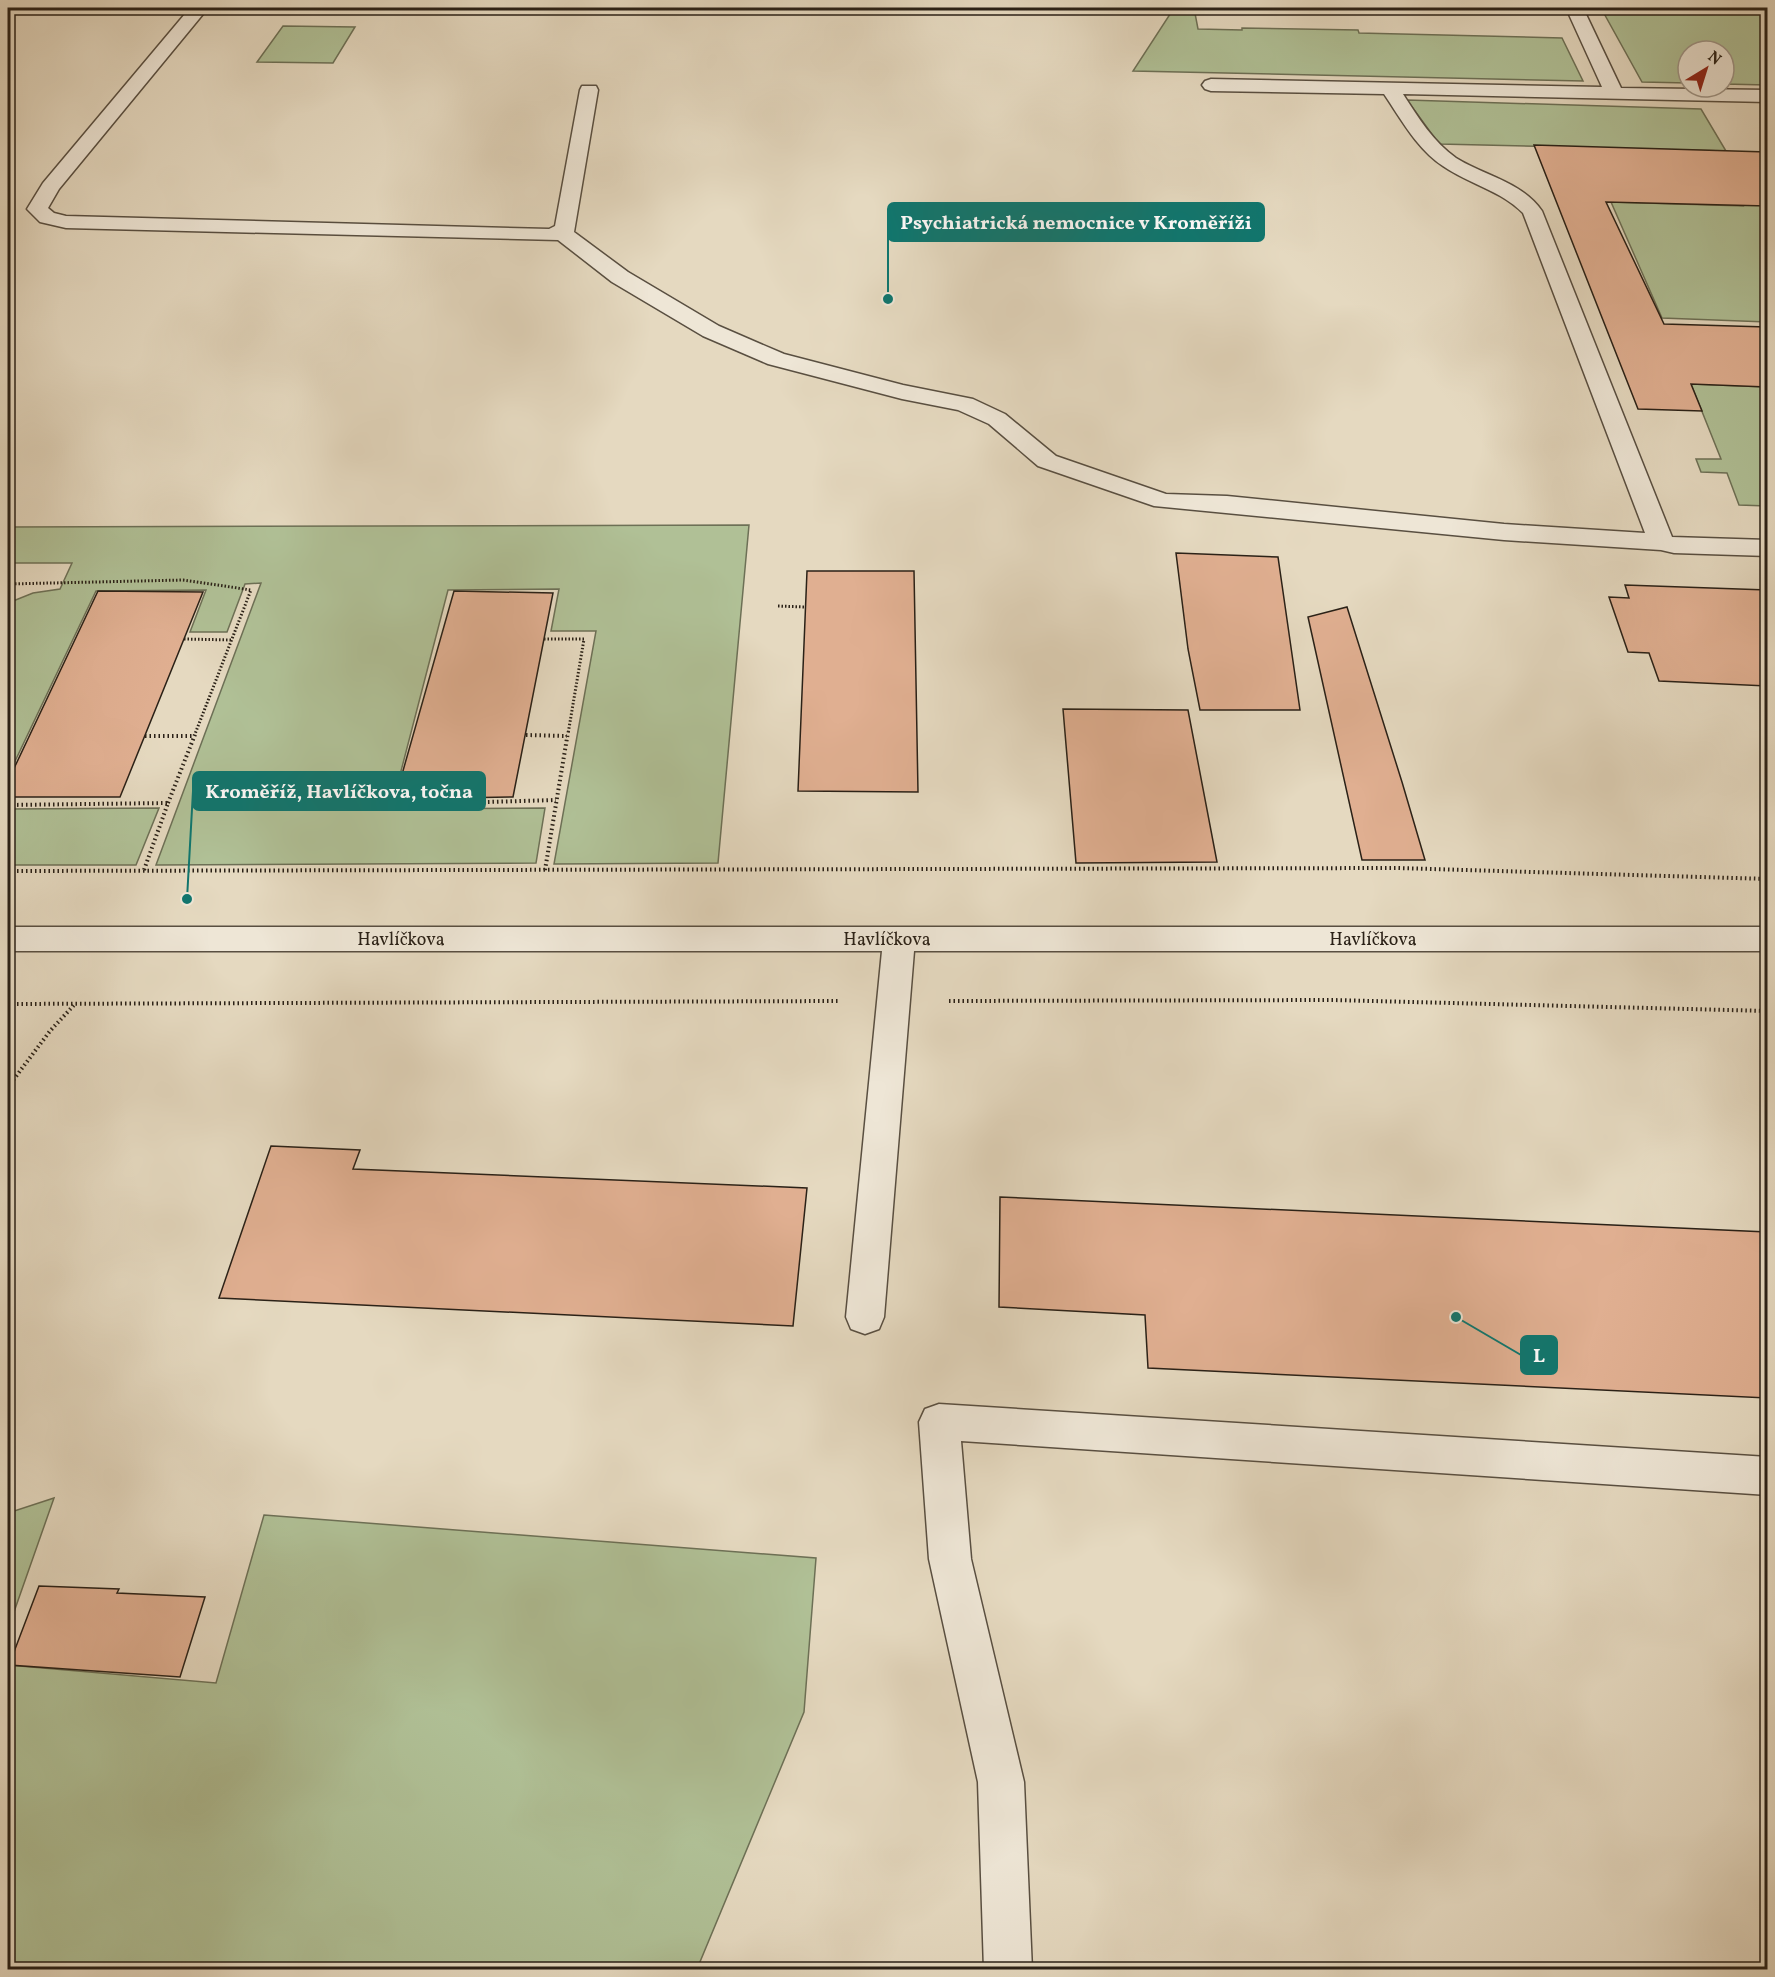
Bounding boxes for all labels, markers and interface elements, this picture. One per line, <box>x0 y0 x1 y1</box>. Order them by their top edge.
north arrow <box>1676 39 1736 99</box>
text: N <box>1703 47 1726 71</box>
callout: Psychiatrická nemocnice v Kroměříži <box>888 203 1264 241</box>
text: Psychiatrická nemocnice v Kroměříži <box>900 210 1252 238</box>
callout: Kroměříž, Havlíčkova, točna <box>193 772 485 810</box>
text: Kroměříž, Havlíčkova, točna <box>205 779 473 807</box>
street label: Havlíčkova <box>357 928 445 953</box>
street label: Havlíčkova <box>843 928 931 953</box>
street label: Havlíčkova <box>1329 928 1417 953</box>
callout: L <box>1521 1336 1557 1374</box>
text: L <box>1533 1343 1545 1371</box>

